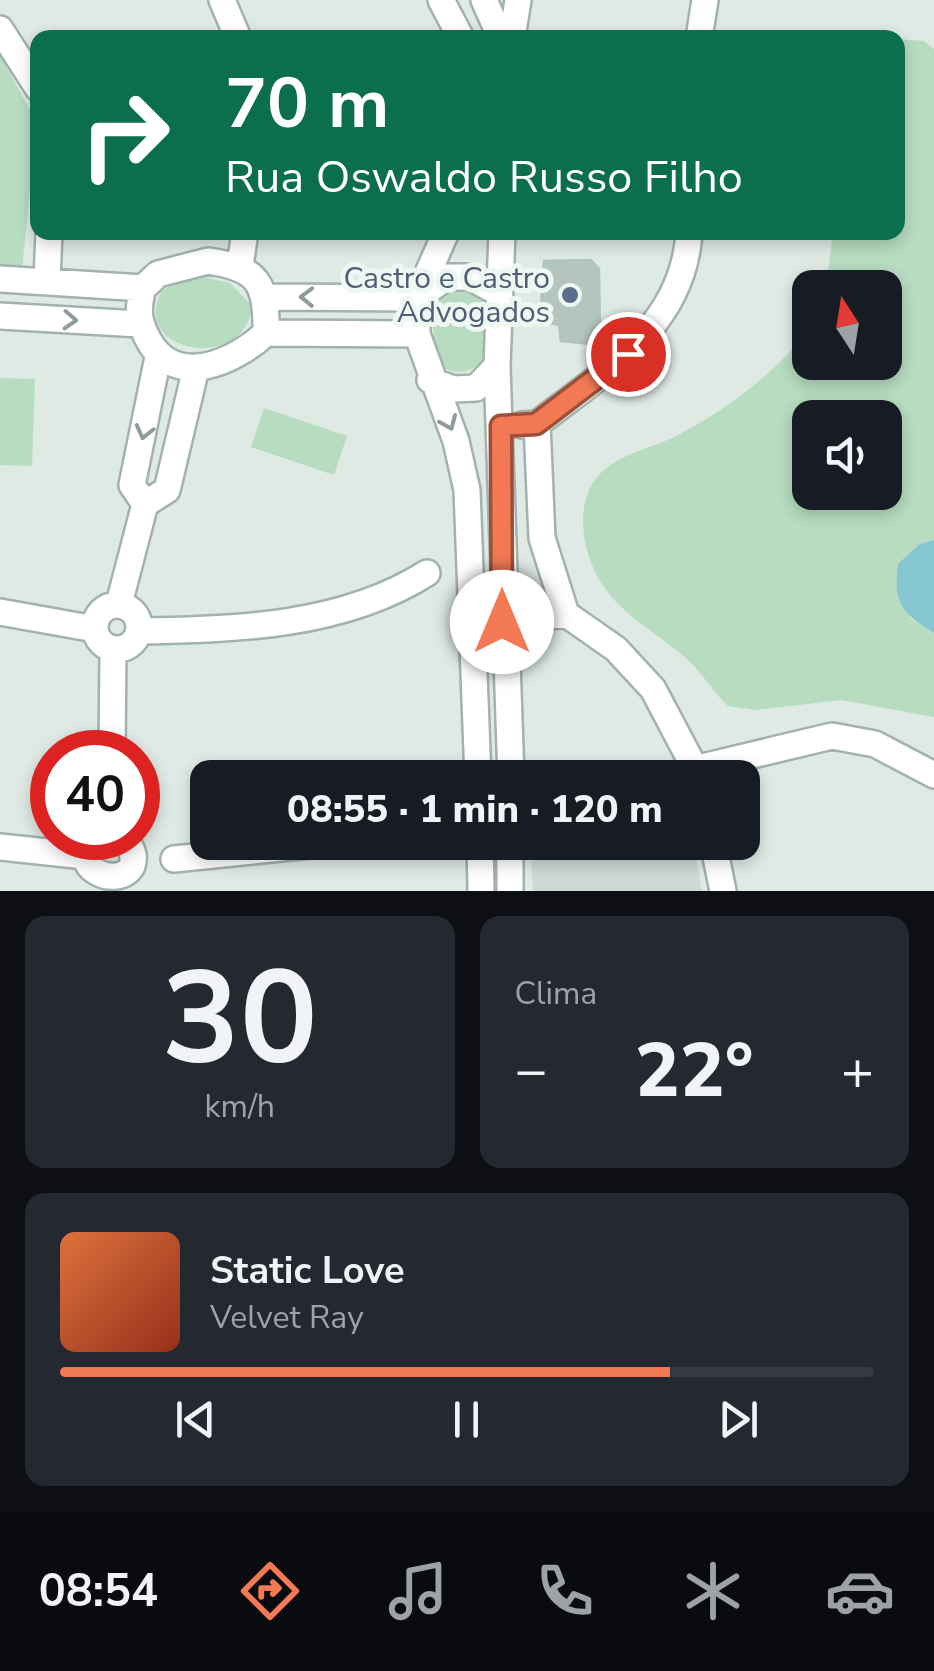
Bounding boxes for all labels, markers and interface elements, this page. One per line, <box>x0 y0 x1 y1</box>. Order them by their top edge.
text: 70 m <box>225 56 389 152</box>
icon: right <box>60 70 190 200</box>
text: Rua Oswaldo Russo Filho <box>225 147 743 208</box>
place label: Castro e Castro Advogados <box>343 258 550 333</box>
north arrow <box>792 270 902 380</box>
map controls <box>792 270 902 510</box>
marker: Castro e Castro Advogados <box>559 284 581 306</box>
one-way arrow <box>299 286 314 308</box>
one-way arrow <box>62 309 78 330</box>
pin <box>586 312 671 397</box>
icon: arrive <box>601 327 656 382</box>
button: sound <box>792 400 902 510</box>
one-way arrow <box>437 413 457 431</box>
one-way arrow <box>135 423 156 440</box>
position arrow <box>450 570 554 674</box>
speed limit sign: 40 <box>30 730 160 860</box>
text: 08:55 · 1 min · 120 m <box>287 784 663 835</box>
text: 30 <box>162 931 318 1108</box>
text: Clima <box>515 972 597 1015</box>
text: 22° <box>635 1020 754 1122</box>
text: − <box>515 1033 548 1108</box>
text: + <box>841 1033 874 1108</box>
text: km/h <box>204 1085 275 1128</box>
text: Static Love <box>210 1245 405 1296</box>
text: Velvet Ray <box>210 1296 364 1339</box>
icon: previous <box>168 1392 223 1447</box>
icon: pause <box>439 1392 494 1447</box>
icon: next <box>711 1392 766 1447</box>
icon: directions <box>235 1556 305 1626</box>
icon: music <box>383 1556 453 1626</box>
icon: phone <box>530 1556 600 1626</box>
icon: climate <box>678 1556 748 1626</box>
icon: car <box>825 1556 895 1626</box>
text: 08:54 <box>39 1561 158 1622</box>

